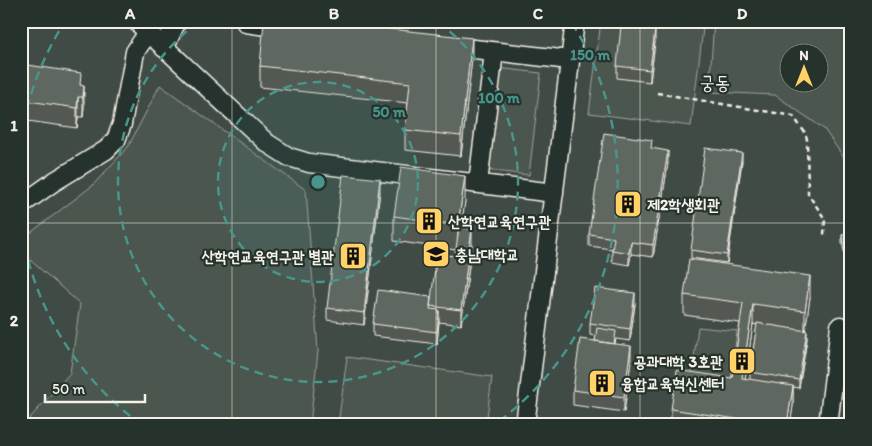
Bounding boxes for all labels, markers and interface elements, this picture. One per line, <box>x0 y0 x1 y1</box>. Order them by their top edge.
text: A <box>124 4 136 23</box>
text: B <box>329 4 340 23</box>
text: C <box>533 4 544 23</box>
text: D <box>737 4 748 23</box>
north arrow <box>780 42 830 92</box>
text: 150 m <box>570 46 610 64</box>
text: N <box>799 47 809 64</box>
district label: 궁동 <box>700 71 730 94</box>
text: 100 m <box>478 89 520 107</box>
text: 50 m <box>372 103 406 121</box>
text: 1 <box>10 116 18 135</box>
centre of rings <box>309 173 327 191</box>
building icon: 제2학생회관 <box>613 189 643 219</box>
place label: 제2학생회관 <box>647 195 720 214</box>
building icon: 산학연교육연구관 <box>414 206 444 236</box>
place label: 산학연교육연구관 <box>448 212 551 231</box>
school or university icon: 충남대학교 <box>421 239 451 269</box>
building icon: 산학연교육연구관 별관 <box>338 241 368 271</box>
place label: 충남대학교 <box>455 245 519 264</box>
place label: 산학연교육연구관 별관 <box>202 247 334 266</box>
text: 2 <box>10 311 19 330</box>
building icon: 공과대학 3호관 <box>727 346 757 376</box>
place label: 공과대학 3호관 <box>633 352 723 371</box>
building icon: 융합교육혁신센터 <box>587 368 617 398</box>
scale bar <box>45 371 145 403</box>
place label: 융합교육혁신센터 <box>621 374 724 393</box>
text: 50 m <box>52 380 85 398</box>

